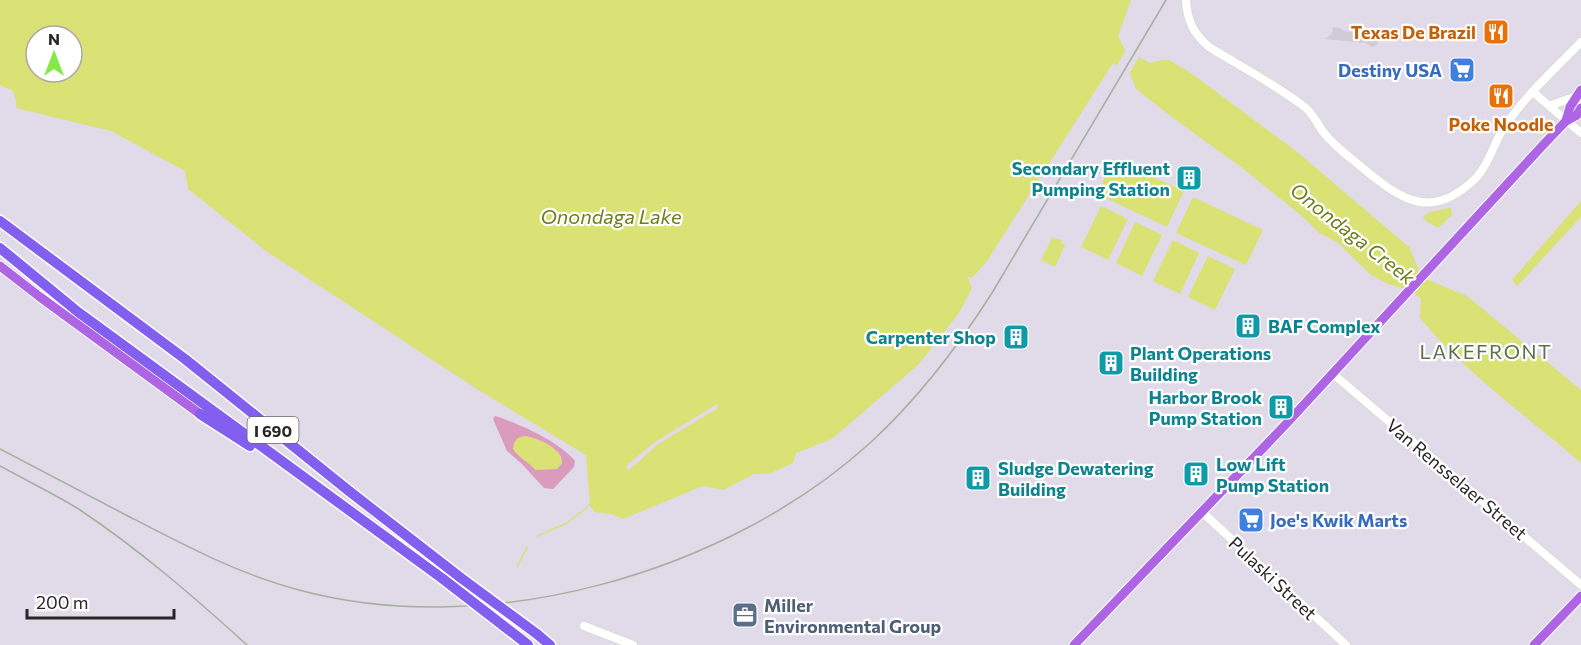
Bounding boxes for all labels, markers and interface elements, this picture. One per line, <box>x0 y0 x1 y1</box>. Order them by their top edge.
restaurant icon: Texas De Brazil <box>1481 17 1511 47</box>
place label: Texas De Brazil <box>1351 21 1476 43</box>
north arrow <box>24 24 84 84</box>
text: N <box>48 29 60 48</box>
supermarket icon: Destiny USA <box>1447 55 1477 85</box>
place label: Destiny USA <box>1338 59 1442 81</box>
restaurant icon: Poke Noodle <box>1486 81 1516 111</box>
place label: Poke Noodle <box>1449 113 1553 135</box>
place label: Secondary Effluent Pumping Station <box>1012 157 1170 200</box>
building icon: Secondary Effluent Pumping Station <box>1174 163 1204 193</box>
water label: Onondaga Creek <box>1286 177 1421 290</box>
water label: Onondaga Lake <box>540 204 682 228</box>
building icon: BAF Complex <box>1233 311 1263 341</box>
place label: BAF Complex <box>1268 315 1381 337</box>
building icon: Carpenter Shop <box>1001 322 1031 352</box>
place label: Carpenter Shop <box>866 326 996 348</box>
district label: LAKEFRONT <box>1420 339 1552 363</box>
place label: Plant Operations Building <box>1130 342 1271 385</box>
building icon: Plant Operations Building <box>1096 348 1126 378</box>
place label: Harbor Brook Pump Station <box>1148 386 1263 429</box>
building icon: Harbor Brook Pump Station <box>1266 392 1296 422</box>
street label: Van Rensselaer Street <box>1382 414 1532 544</box>
road number: I 690 <box>248 417 298 443</box>
place label: Low Lift Pump Station <box>1216 453 1329 496</box>
place label: Sludge Dewatering Building <box>998 457 1154 500</box>
building icon: Low Lift Pump Station <box>1181 459 1211 489</box>
building icon: Sludge Dewatering Building <box>963 463 993 493</box>
supermarket icon: Joe's Kwik Marts <box>1236 505 1266 535</box>
place label: Joe's Kwik Marts <box>1270 509 1407 531</box>
street label: Pulaski Street <box>1224 532 1322 624</box>
scale bar <box>27 582 174 620</box>
text: 200 m <box>36 591 89 613</box>
place label: Miller Environmental Group <box>764 594 941 637</box>
office icon: Miller Environmental Group <box>730 600 760 630</box>

